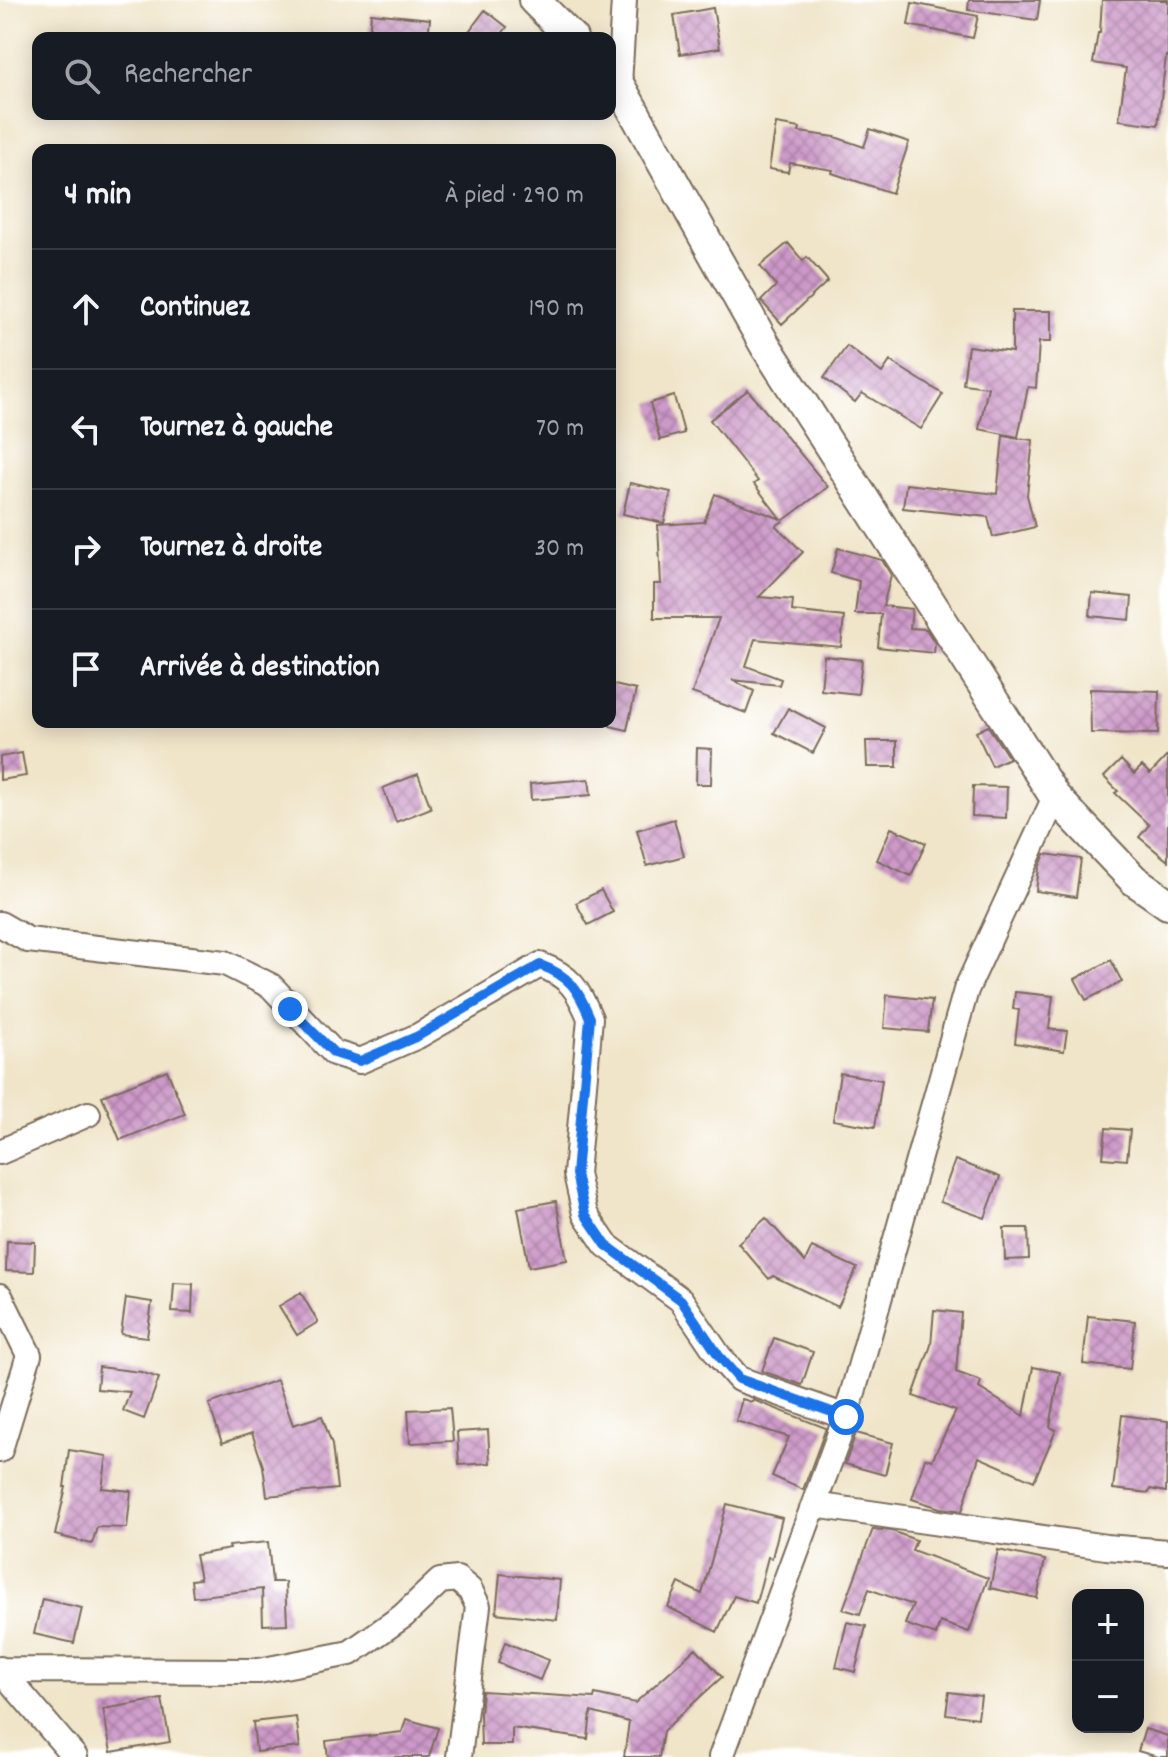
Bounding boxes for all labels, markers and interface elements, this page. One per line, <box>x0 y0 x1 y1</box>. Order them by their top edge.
search box <box>32 32 616 120</box>
icon: search <box>60 54 104 98</box>
text: Rechercher <box>124 55 252 98</box>
text: 4 min <box>64 172 131 221</box>
text: À pied · 290 m <box>445 178 584 215</box>
icon: ahead <box>64 287 108 331</box>
text: Continuez <box>140 288 250 331</box>
text: 190 m <box>528 291 584 328</box>
icon: left <box>64 407 108 451</box>
text: Tournez à gauche <box>140 408 333 451</box>
text: 70 m <box>536 411 584 448</box>
icon: right <box>64 527 108 571</box>
text: Tournez à droite <box>140 528 322 571</box>
text: 30 m <box>534 531 584 568</box>
icon: arrive <box>64 647 108 691</box>
text: Arrivée à destination <box>140 648 380 691</box>
route end <box>272 991 308 1027</box>
route start <box>828 1399 864 1435</box>
map controls <box>1072 1589 1144 1733</box>
button: + <box>1072 1589 1144 1661</box>
button: − <box>1072 1661 1144 1733</box>

